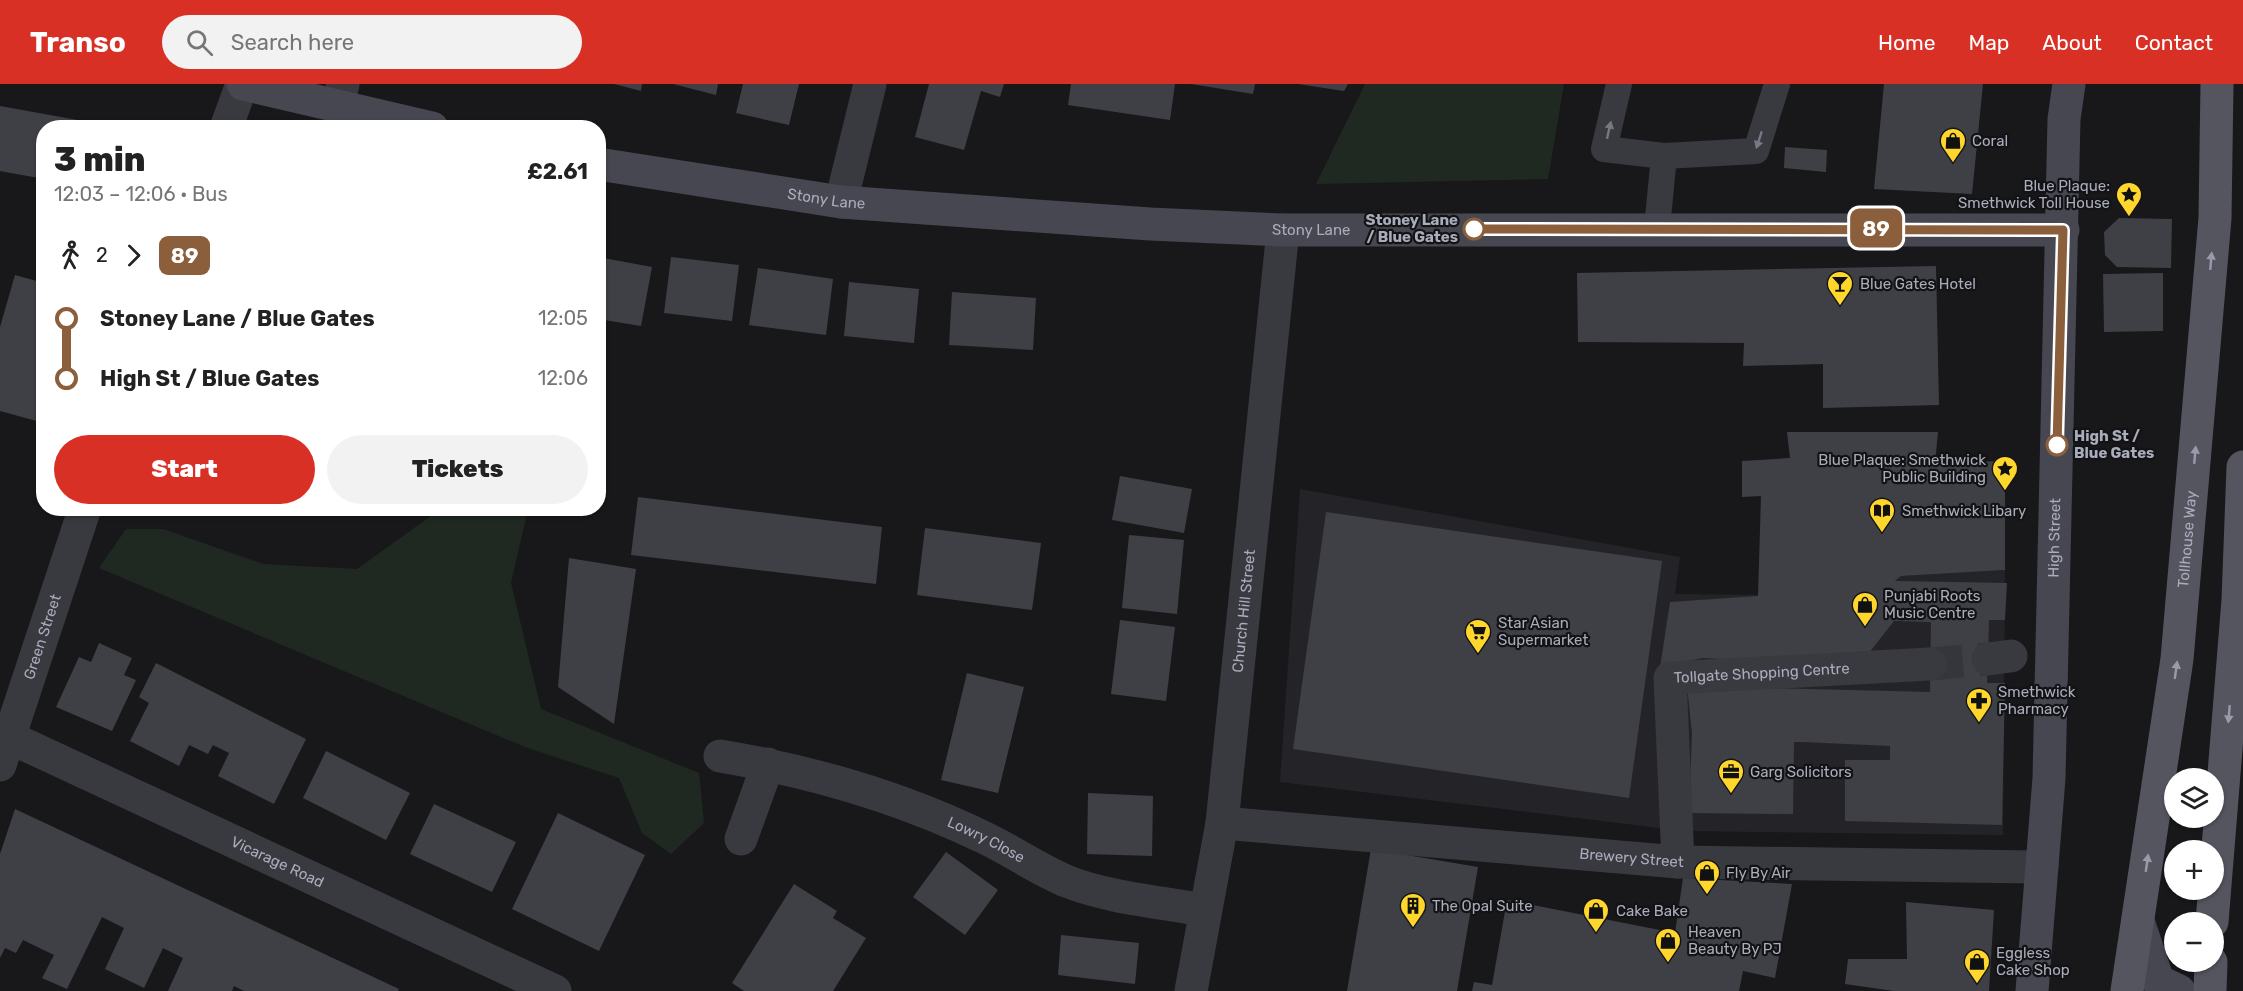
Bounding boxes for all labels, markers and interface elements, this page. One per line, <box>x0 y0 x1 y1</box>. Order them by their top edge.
search box <box>162 15 582 69</box>
text: Transo <box>30 26 126 59</box>
icon: search <box>183 26 216 59</box>
text: Search here <box>231 29 354 56</box>
text: Home <box>1878 30 1935 55</box>
text: Map <box>1968 30 2009 55</box>
text: About <box>2042 30 2102 55</box>
text: Contact <box>2135 30 2213 55</box>
one-way arrow <box>1604 121 1614 139</box>
shop icon: Coral <box>1938 126 1968 164</box>
one-way arrow <box>1754 131 1764 149</box>
place label: Coral <box>1972 132 2008 150</box>
text: 3 min <box>54 140 146 179</box>
text: £2.61 <box>527 158 588 185</box>
place label: Blue Plaque: Smethwick Toll House <box>1958 177 2110 212</box>
place icon: Blue Plaque: Smethwick Toll House <box>2114 180 2144 218</box>
text: 12:03 – 12:06 · Bus <box>54 182 228 206</box>
street label: Stony Lane <box>786 185 866 213</box>
line badge: 89 <box>1849 208 1903 248</box>
place label: Stoney Lane / Blue Gates <box>1366 211 1458 246</box>
text: 89 <box>1862 216 1890 241</box>
marker: Stoney Lane / Blue Gates <box>1463 218 1485 240</box>
street label: Stony Lane <box>1271 221 1350 239</box>
icon: walk <box>54 239 87 272</box>
icon: forward <box>117 239 150 272</box>
text: 2 <box>96 243 108 267</box>
text: 89 <box>171 243 198 268</box>
one-way arrow <box>2206 251 2216 270</box>
bar icon: Blue Gates Hotel <box>1825 269 1855 307</box>
place label: Blue Gates Hotel <box>1860 275 1976 293</box>
text: Stoney Lane / Blue Gates <box>100 305 375 332</box>
text: 12:05 <box>538 306 588 330</box>
text: High St / Blue Gates <box>100 365 319 392</box>
text: 12:06 <box>538 366 588 390</box>
place label: High St / Blue Gates <box>2074 427 2154 462</box>
marker: High St / Blue Gates <box>2046 434 2068 456</box>
button: Start <box>54 435 315 504</box>
button: Tickets <box>327 435 588 504</box>
one-way arrow <box>2190 445 2200 464</box>
place label: Blue Plaque: Smethwick Public Building <box>1818 451 1986 486</box>
place icon: Blue Plaque: Smethwick Public Building <box>1990 454 2020 492</box>
street label: Tollhouse Way <box>2174 490 2200 589</box>
library icon: Smethwick Libary <box>1867 496 1897 534</box>
street label: High Street <box>2045 498 2064 578</box>
place label: Smethwick Libary <box>1902 502 2026 520</box>
street label: Church Hill Street <box>1229 548 1259 673</box>
place label: Punjabi Roots Music Centre <box>1884 587 1981 622</box>
shop icon: Punjabi Roots Music Centre <box>1850 590 1880 628</box>
street label: Green Street <box>20 592 65 682</box>
place label: Star Asian Supermarket <box>1498 614 1588 649</box>
supermarket icon: Star Asian Supermarket <box>1463 617 1493 655</box>
street label: Tollgate Shopping Centre <box>1673 659 1850 687</box>
one-way arrow <box>2171 660 2180 679</box>
place label: Smethwick Pharmacy <box>1998 683 2076 718</box>
pharmacy icon: Smethwick Pharmacy <box>1964 686 1994 724</box>
one-way arrow <box>2224 705 2234 724</box>
office icon: Garg Solicitors <box>1716 757 1746 795</box>
place label: Garg Solicitors <box>1750 763 1852 781</box>
map controls <box>2164 768 2224 972</box>
button: layers <box>2164 768 2224 828</box>
street label: Lowry Close <box>945 813 1028 867</box>
street label: Vicarage Road <box>228 833 327 891</box>
button: + <box>2164 840 2224 900</box>
street label: Brewery Street <box>1579 845 1684 871</box>
one-way arrow <box>2142 853 2151 872</box>
shop icon: Fly By Air <box>1692 858 1722 896</box>
place label: Fly By Air <box>1726 864 1791 882</box>
building icon: The Opal Suite <box>1398 891 1428 929</box>
shop icon: Cake Bake <box>1581 896 1611 934</box>
place label: The Opal Suite <box>1432 897 1533 915</box>
place label: Cake Bake <box>1616 902 1688 920</box>
button: − <box>2164 912 2224 972</box>
place label: Heaven Beauty By PJ <box>1688 923 1782 958</box>
shop icon: Heaven Beauty By PJ <box>1653 926 1683 964</box>
place label: Eggless Cake Shop <box>1996 944 2070 979</box>
shop icon: Eggless Cake Shop <box>1962 947 1992 985</box>

